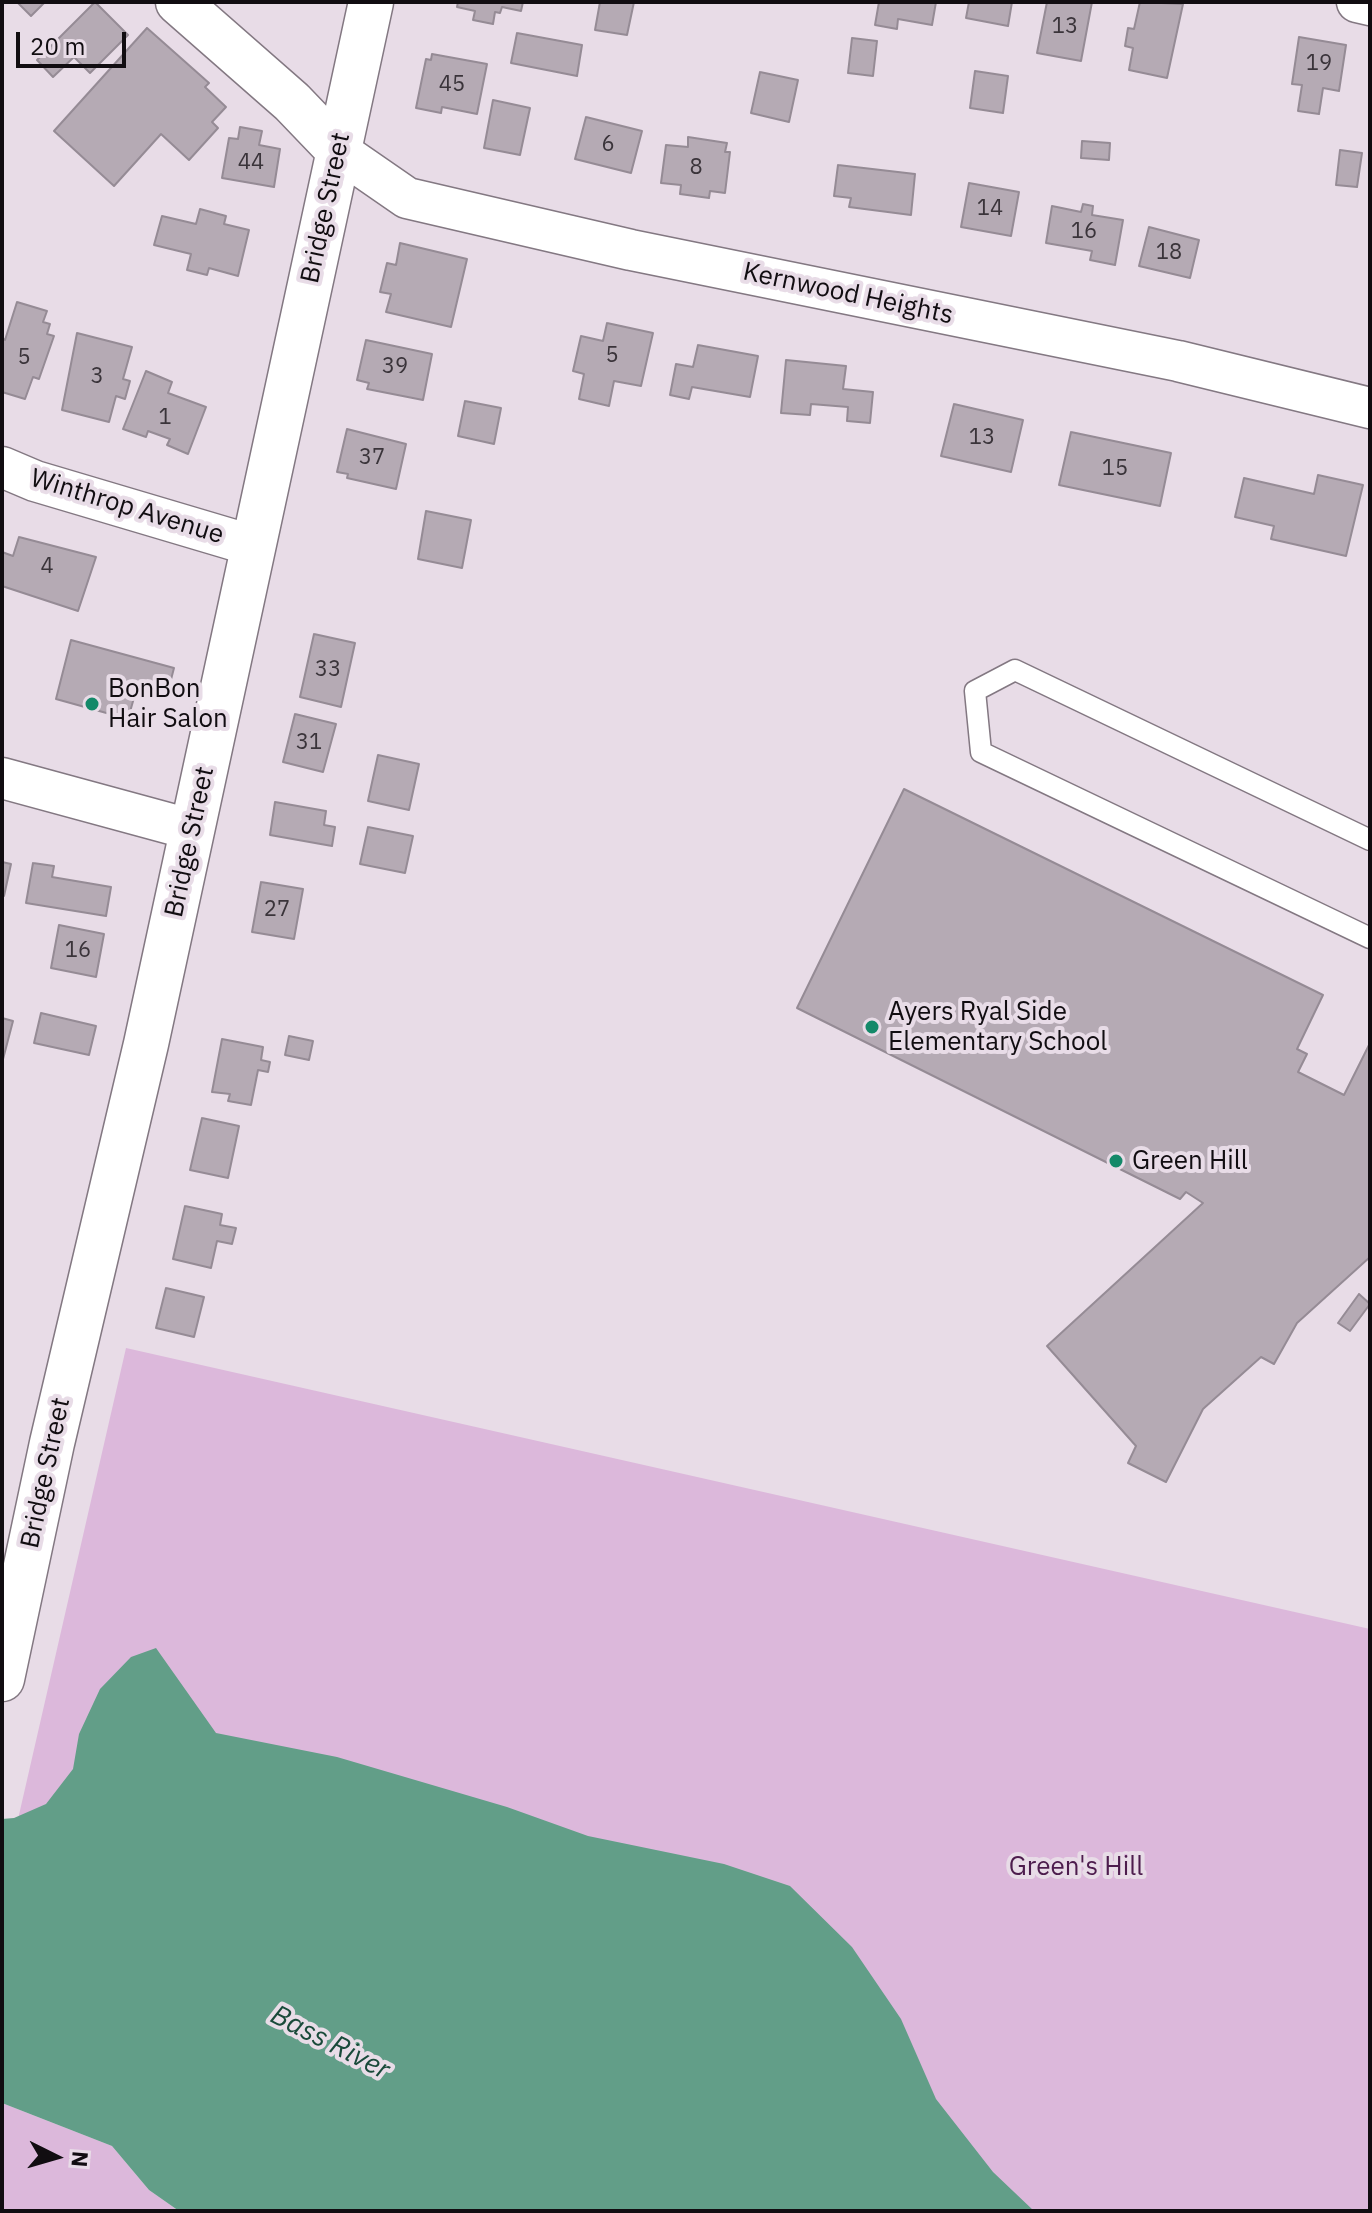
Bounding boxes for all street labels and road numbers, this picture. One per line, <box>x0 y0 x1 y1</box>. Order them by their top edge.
street label: Bridge Street <box>295 130 357 286</box>
street label: Kernwood Heights <box>740 257 956 331</box>
street label: Winthrop Avenue <box>27 463 227 551</box>
street label: Bridge Street <box>159 764 221 920</box>
street label: Bridge Street <box>15 1395 77 1551</box>

